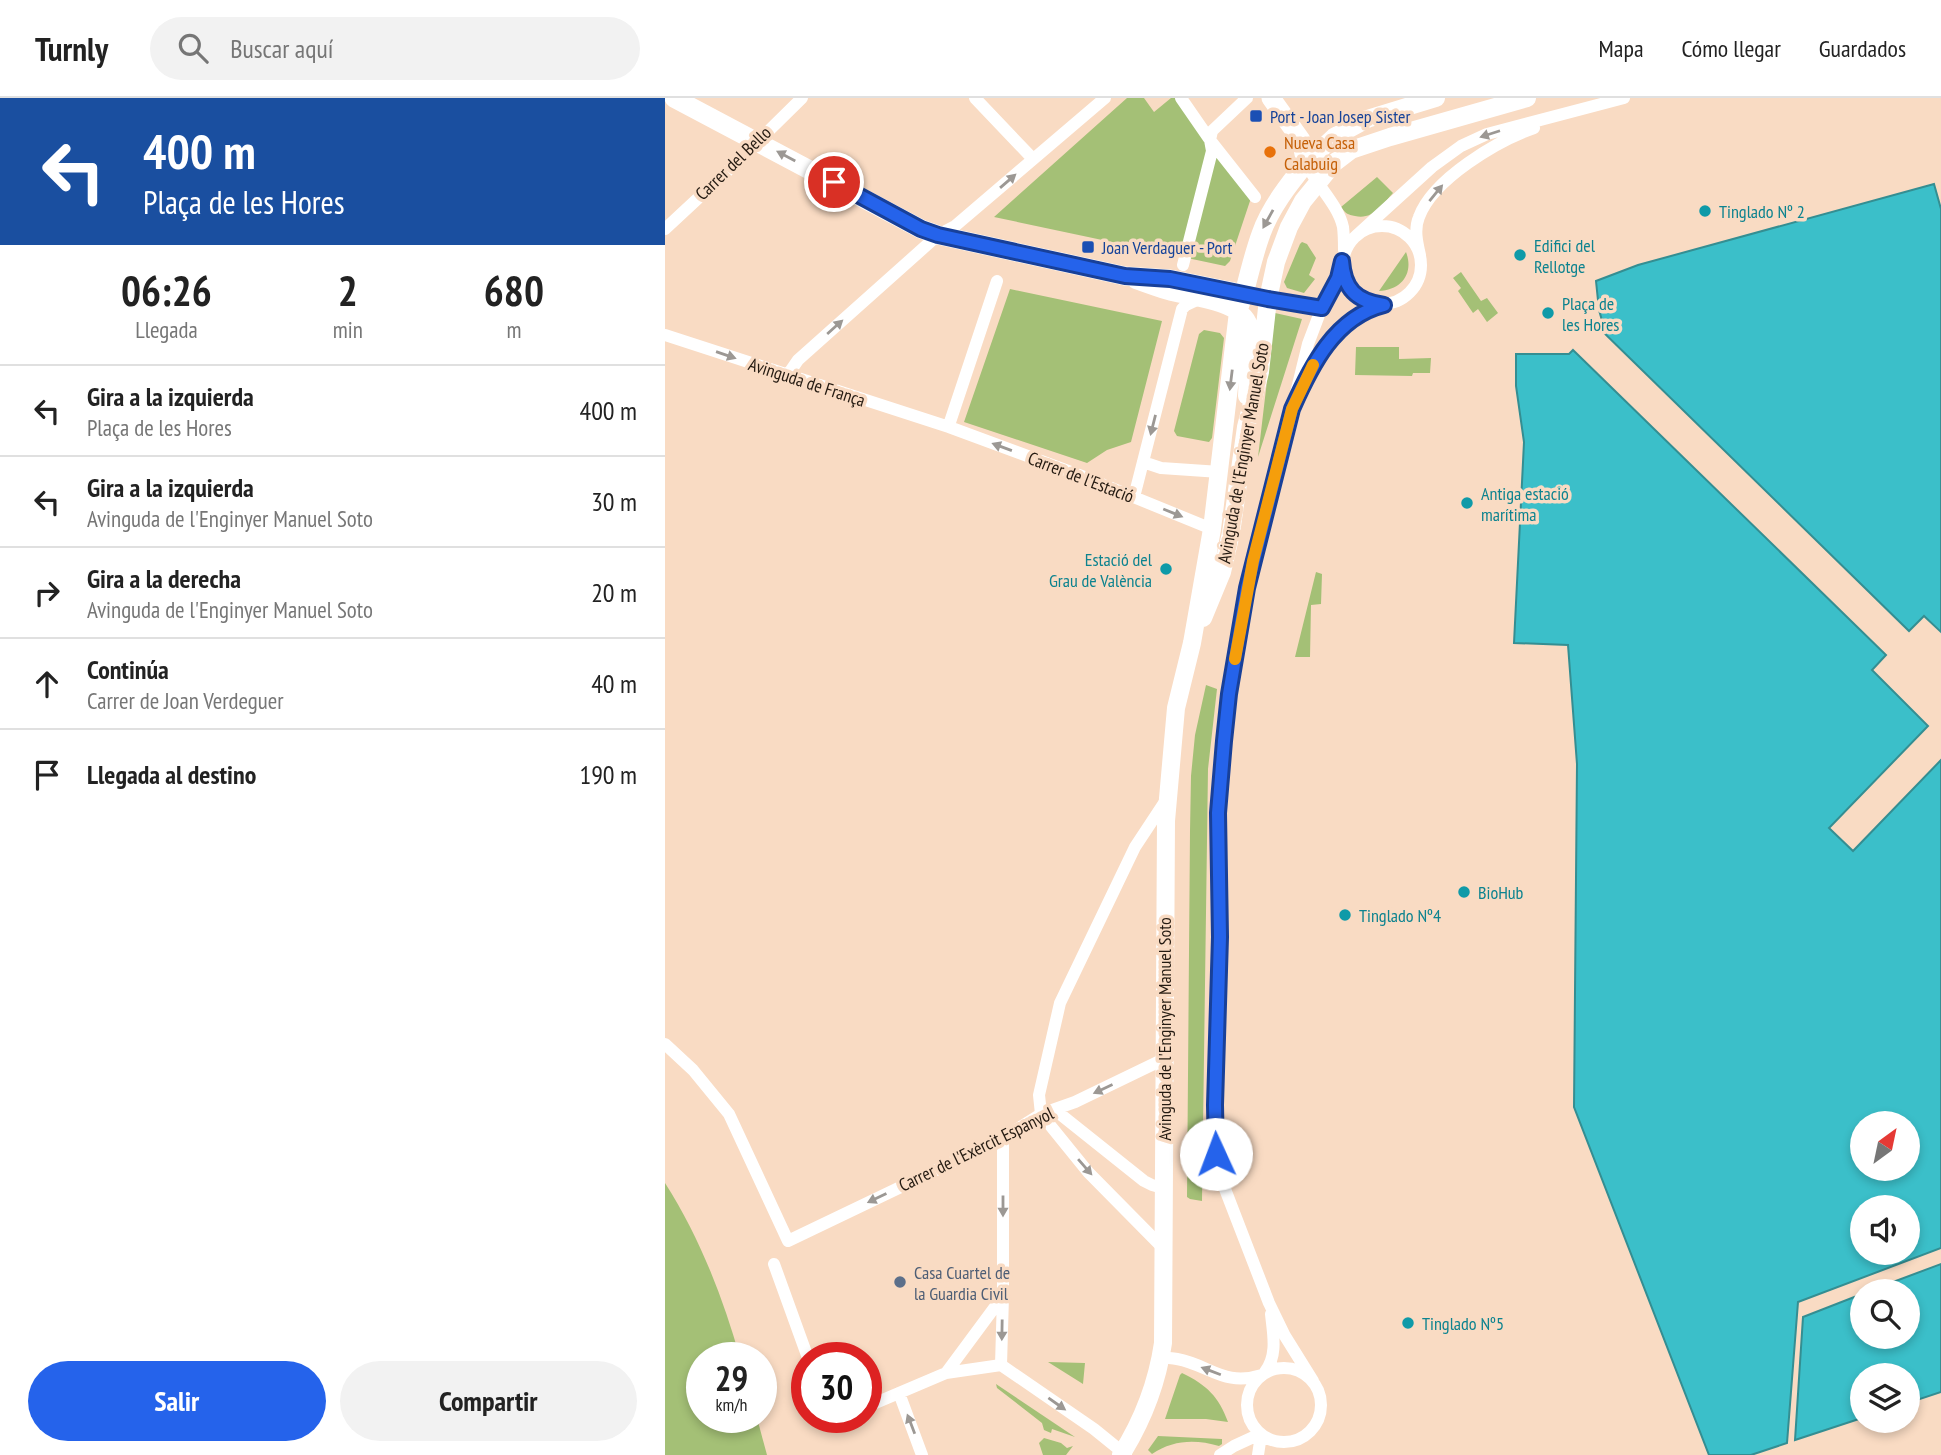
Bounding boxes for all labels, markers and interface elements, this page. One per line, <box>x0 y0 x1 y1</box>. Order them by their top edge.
search box <box>150 17 640 80</box>
text: Turnly <box>35 27 108 70</box>
icon: search <box>174 29 212 67</box>
text: Buscar aquí <box>230 32 333 65</box>
text: Mapa <box>1599 33 1644 64</box>
text: Cómo llegar <box>1682 33 1781 64</box>
text: Guardados <box>1819 33 1906 64</box>
place label: Port - Joan Josep Sister <box>1270 105 1410 128</box>
marker: Port - Joan Josep Sister <box>1248 108 1264 124</box>
text: 400 m <box>143 119 256 183</box>
street label: Carrer del Bello <box>690 121 776 205</box>
icon: left <box>28 126 119 217</box>
one-way arrow <box>1480 129 1501 140</box>
place label: Nueva Casa Calabuig <box>1284 131 1355 175</box>
marker: Nueva Casa Calabuig <box>1262 144 1278 160</box>
one-way arrow <box>776 151 796 162</box>
pin <box>804 152 864 212</box>
icon: arrive <box>815 163 853 201</box>
one-way arrow <box>999 174 1016 189</box>
text: Plaça de les Hores <box>143 181 345 223</box>
one-way arrow <box>1428 184 1443 201</box>
place label: Tinglado Nº 2 <box>1719 200 1805 223</box>
marker: Tinglado Nº 2 <box>1697 203 1713 219</box>
one-way arrow <box>1262 210 1274 229</box>
place label: Edifici del Rellotge <box>1534 234 1596 278</box>
place label: Joan Verdaguer - Port <box>1101 236 1233 259</box>
marker: Joan Verdaguer - Port <box>1080 239 1096 255</box>
marker: Edifici del Rellotge <box>1512 247 1528 263</box>
text: 06:26 <box>121 263 212 318</box>
text: 2 <box>338 263 358 318</box>
text: 680 <box>484 263 544 318</box>
place label: Plaça de les Hores <box>1562 292 1619 336</box>
marker: Plaça de les Hores <box>1540 305 1556 321</box>
text: Llegada <box>135 315 198 344</box>
text: min <box>333 315 363 344</box>
text: m <box>506 315 521 344</box>
one-way arrow <box>826 320 843 336</box>
street label: Avinguda de l'Enginyer Manuel Soto <box>1212 341 1274 565</box>
one-way arrow <box>716 350 737 361</box>
street label: Avinguda de França <box>746 352 868 412</box>
one-way arrow <box>1225 369 1236 391</box>
text: Gira a la izquierda <box>87 380 254 413</box>
icon: left <box>28 392 66 430</box>
text: 400 m <box>579 394 637 427</box>
text: Plaça de les Hores <box>87 413 232 442</box>
one-way arrow <box>1147 415 1157 436</box>
one-way arrow <box>991 441 1012 452</box>
street label: Carrer de l'Estació <box>1025 446 1138 508</box>
text: Gira a la izquierda <box>87 471 254 504</box>
place label: Antiga estació marítima <box>1481 482 1569 526</box>
icon: left <box>28 483 66 521</box>
text: 30 m <box>591 485 637 518</box>
marker: Antiga estació marítima <box>1459 495 1475 511</box>
text: Avinguda de l'Enginyer Manuel Soto <box>87 504 373 533</box>
one-way arrow <box>1163 508 1184 519</box>
place label: Estació del Grau de València <box>1049 548 1153 592</box>
marker: Estació del Grau de València <box>1158 561 1174 577</box>
text: Gira a la derecha <box>87 562 241 595</box>
icon: right <box>28 574 66 612</box>
text: 20 m <box>591 576 637 609</box>
text: Avinguda de l'Enginyer Manuel Soto <box>87 595 373 624</box>
text: Continúa <box>87 653 169 686</box>
icon: ahead <box>28 665 66 703</box>
text: 40 m <box>591 667 637 700</box>
text: Carrer de Joan Verdeguer <box>87 686 283 715</box>
icon: arrive <box>28 756 66 794</box>
text: Llegada al destino <box>87 758 256 791</box>
text: 190 m <box>579 758 637 791</box>
place label: BioHub <box>1478 881 1524 904</box>
marker: BioHub <box>1456 884 1472 900</box>
place label: Tinglado Nº4 <box>1359 904 1441 927</box>
marker: Tinglado Nº4 <box>1337 907 1353 923</box>
street label: Avinguda de l'Enginyer Manuel Soto <box>1153 917 1176 1141</box>
one-way arrow <box>1093 1083 1113 1095</box>
street label: Carrer de l'Exèrcit Espanyol <box>895 1101 1058 1196</box>
north arrow <box>1850 1111 1920 1181</box>
map controls <box>1850 1111 1920 1433</box>
position arrow <box>1179 1117 1253 1191</box>
one-way arrow <box>1077 1158 1093 1176</box>
one-way arrow <box>867 1192 887 1204</box>
one-way arrow <box>997 1195 1009 1217</box>
button: sound <box>1850 1195 1920 1265</box>
place label: Casa Cuartel de la Guardia Civil <box>914 1261 1010 1305</box>
marker: Casa Cuartel de la Guardia Civil <box>892 1274 908 1290</box>
button: search <box>1850 1279 1920 1349</box>
place label: Tinglado Nº5 <box>1422 1312 1504 1335</box>
marker: Tinglado Nº5 <box>1400 1315 1416 1331</box>
one-way arrow <box>997 1320 1008 1342</box>
speed limit sign: 30 <box>791 1342 882 1433</box>
text: 29 <box>715 1355 748 1401</box>
button: Salir <box>28 1361 326 1441</box>
button: Compartir <box>340 1361 637 1441</box>
button: layers <box>1850 1363 1920 1433</box>
one-way arrow <box>1201 1366 1222 1377</box>
text: km/h <box>716 1393 747 1416</box>
one-way arrow <box>1048 1397 1066 1411</box>
one-way arrow <box>905 1414 916 1435</box>

